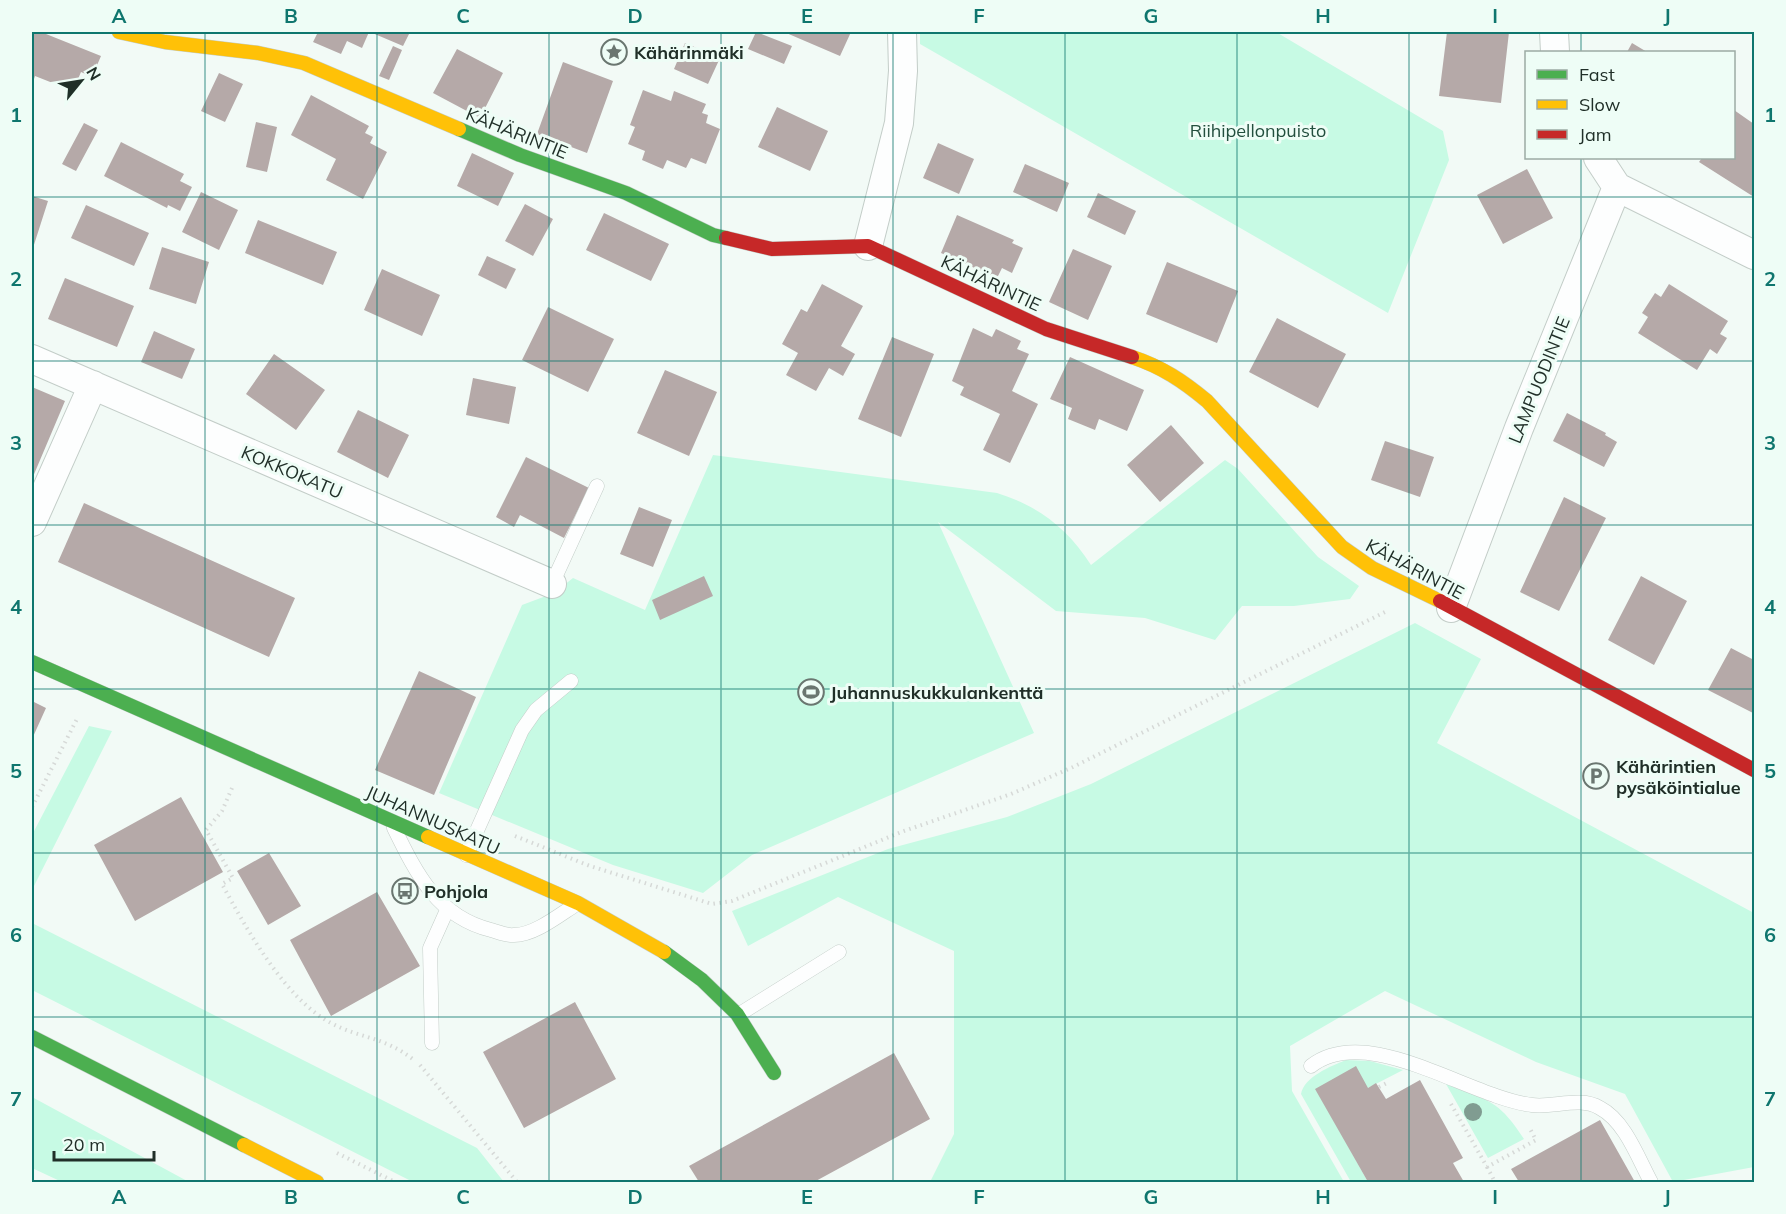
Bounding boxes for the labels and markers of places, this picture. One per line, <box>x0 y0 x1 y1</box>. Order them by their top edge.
place icon: Kähärinmäki <box>599 37 629 67</box>
place label: Kähärinmäki <box>634 41 744 64</box>
sports icon: Juhannuskukkulankenttä <box>796 677 826 707</box>
place label: Juhannuskukkulankenttä <box>830 681 1043 704</box>
place label: Kähärintien pysäköintialue <box>1616 755 1741 799</box>
parking icon: Kähärintien pysäköintialue <box>1581 761 1611 791</box>
bus stop icon: Pohjola <box>390 876 420 906</box>
place label: Pohjola <box>424 880 488 903</box>

